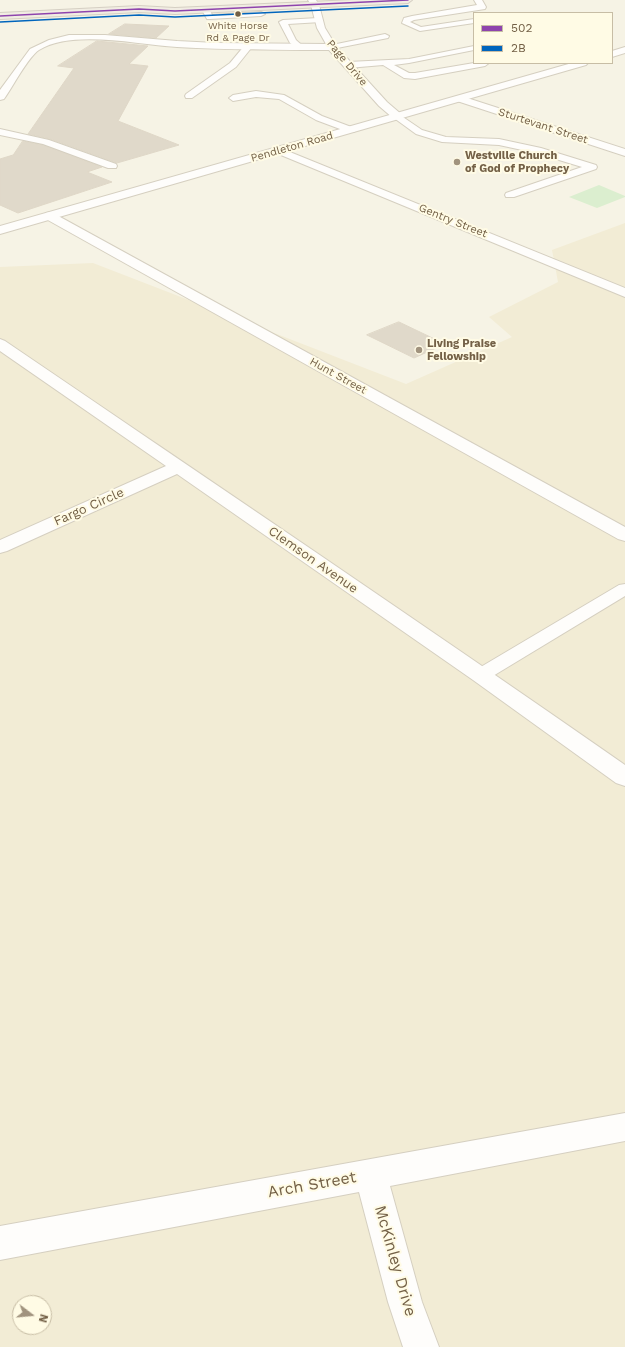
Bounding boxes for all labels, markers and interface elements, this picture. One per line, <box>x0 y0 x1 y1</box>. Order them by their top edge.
marker: White Horse Rd & Page Dr <box>233 9 243 19</box>
legend <box>473 12 613 64</box>
place label: White Horse Rd & Page Dr <box>206 20 270 44</box>
text: 502 <box>511 21 532 35</box>
street label: Page Drive <box>324 37 370 89</box>
text: 2B <box>511 41 526 55</box>
street label: Sturtevant Street <box>497 105 589 147</box>
street label: Pendleton Road <box>249 129 335 165</box>
place label: Westville Church of God of Prophecy <box>465 149 569 175</box>
marker: Westville Church of God of Prophecy <box>452 157 462 167</box>
street label: Gentry Street <box>417 201 489 241</box>
place label: Living Praise Fellowship <box>427 337 496 363</box>
marker: Living Praise Fellowship <box>414 345 424 355</box>
street label: Hunt Street <box>307 355 369 397</box>
street label: Fargo Circle <box>52 485 126 529</box>
street label: Clemson Avenue <box>265 523 361 597</box>
street label: Arch Street <box>266 1168 358 1202</box>
street label: McKinley Drive <box>370 1203 420 1319</box>
north arrow <box>12 1295 52 1335</box>
text: N <box>36 1312 50 1324</box>

